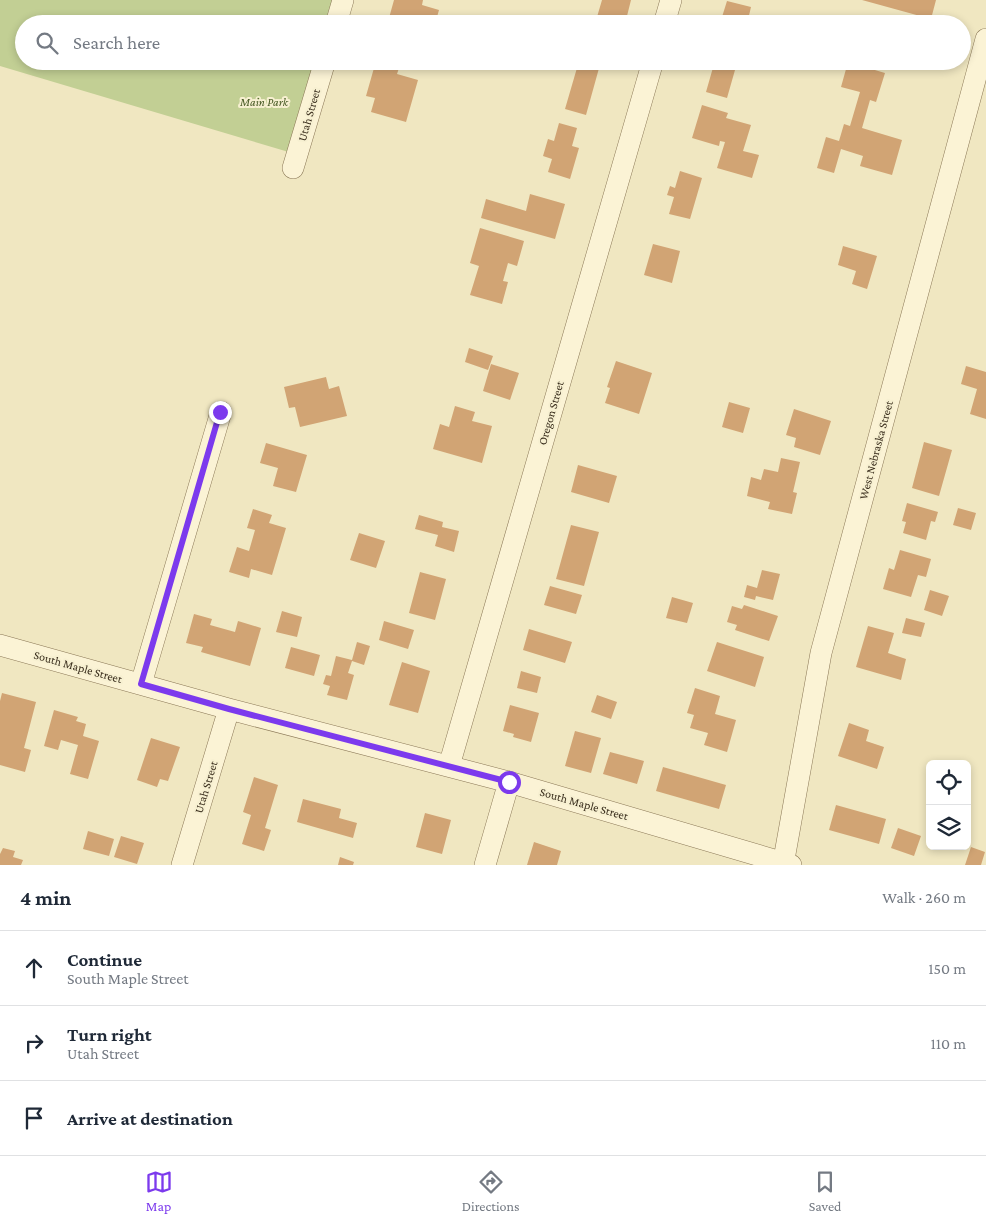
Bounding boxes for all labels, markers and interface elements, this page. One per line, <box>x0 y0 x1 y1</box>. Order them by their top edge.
search box <box>15 15 971 70</box>
icon: search <box>33 29 61 57</box>
text: Search here <box>73 32 160 53</box>
street label: Utah Street <box>295 86 323 143</box>
park label: Main Park <box>239 95 289 109</box>
street label: Oregon Street <box>535 378 567 447</box>
street label: West Nebraska Street <box>856 398 896 501</box>
route end <box>209 401 232 424</box>
street label: South Maple Street <box>32 648 125 687</box>
street label: Utah Street <box>191 758 221 815</box>
map controls <box>926 760 971 850</box>
button: locate <box>926 760 971 805</box>
route start <box>498 771 521 794</box>
street label: South Maple Street <box>538 785 631 824</box>
button: layers <box>926 805 971 850</box>
text: 4 min <box>20 886 71 910</box>
text: Walk · 260 m <box>882 889 966 906</box>
text: Continue <box>67 949 142 970</box>
icon: ahead <box>20 954 48 982</box>
text: 150 m <box>928 960 966 977</box>
text: South Maple Street <box>67 970 189 987</box>
text: Turn right <box>67 1024 152 1045</box>
icon: right <box>20 1029 48 1057</box>
text: 110 m <box>930 1035 966 1052</box>
text: Utah Street <box>67 1045 139 1062</box>
icon: arrive <box>20 1104 48 1132</box>
text: Arrive at destination <box>67 1108 233 1129</box>
tab: Map <box>145 1168 173 1214</box>
tab: Directions <box>462 1168 520 1214</box>
tab: Saved <box>809 1168 841 1214</box>

